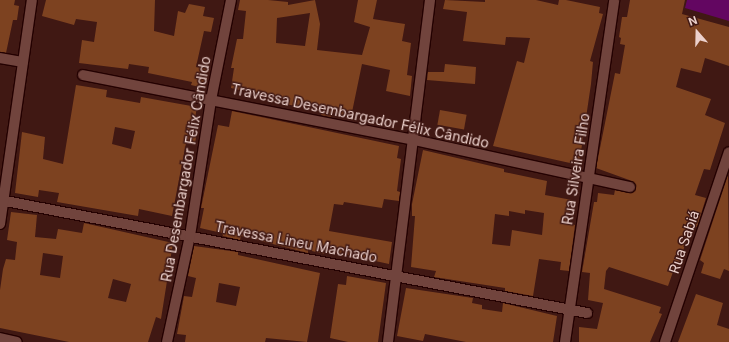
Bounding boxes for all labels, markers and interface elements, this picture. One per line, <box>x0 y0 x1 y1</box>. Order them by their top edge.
north arrow <box>677 12 717 52</box>
text: N <box>687 13 699 29</box>
street label: Rua Desembargador Félix Cândido <box>158 55 214 283</box>
street label: Travessa Desembargador Félix Cândido <box>229 80 491 152</box>
street label: Rua Silveira Filho <box>559 112 593 226</box>
street label: Rua Sabiá <box>665 208 703 276</box>
street label: Travessa Lineu Machado <box>213 218 379 266</box>

